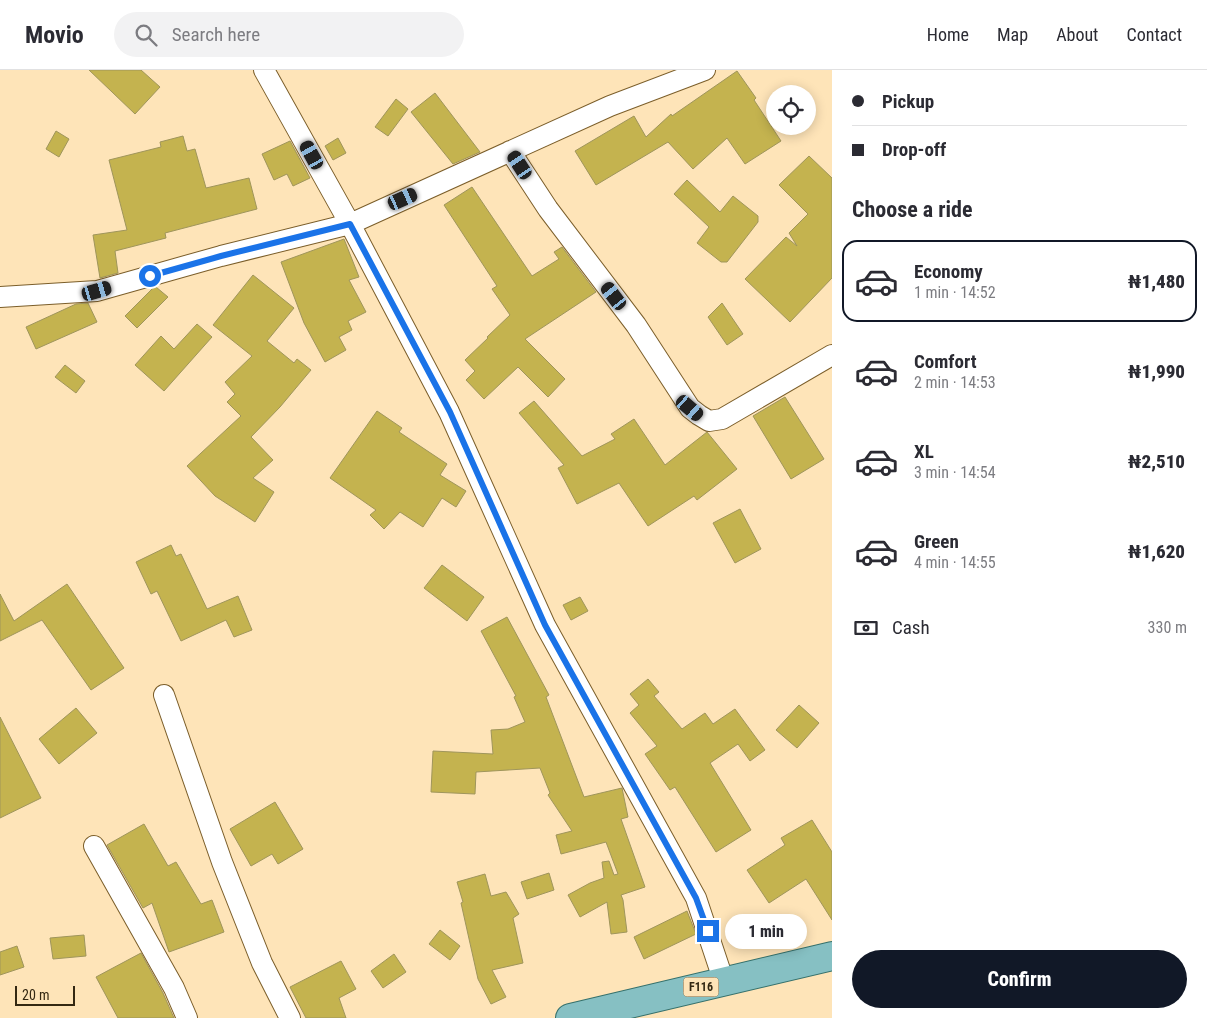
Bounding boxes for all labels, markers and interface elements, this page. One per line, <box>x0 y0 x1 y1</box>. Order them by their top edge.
search box <box>114 12 464 57</box>
text: Movio <box>25 21 84 49</box>
icon: search <box>132 21 160 49</box>
text: Search here <box>172 23 260 46</box>
text: Home <box>927 24 969 45</box>
text: Map <box>997 24 1028 45</box>
text: About <box>1056 24 1098 45</box>
text: Contact <box>1126 24 1182 45</box>
map controls <box>766 85 816 135</box>
button: locate <box>766 85 816 135</box>
text: Pickup <box>882 90 934 113</box>
car <box>298 138 325 172</box>
text: Drop-off <box>882 138 946 161</box>
car <box>505 148 534 182</box>
car <box>386 186 419 212</box>
text: Choose a ride <box>852 197 973 222</box>
icon: car <box>854 259 899 304</box>
text: Economy <box>914 260 983 283</box>
route start <box>139 265 161 287</box>
text: ₦1,480 <box>1128 270 1185 293</box>
car <box>80 280 113 302</box>
car <box>598 280 629 312</box>
text: 1 min · 14:52 <box>914 283 996 302</box>
icon: car <box>854 349 899 394</box>
text: Comfort <box>914 350 977 373</box>
text: ₦1,990 <box>1128 360 1185 383</box>
text: 2 min · 14:53 <box>914 373 996 392</box>
car <box>673 392 706 424</box>
icon: car <box>854 439 899 484</box>
text: XL <box>914 440 934 463</box>
text: ₦2,510 <box>1128 450 1185 473</box>
text: 3 min · 14:54 <box>914 463 996 482</box>
icon: car <box>854 529 899 574</box>
text: Green <box>914 530 959 553</box>
text: ₦1,620 <box>1128 540 1185 563</box>
text: 4 min · 14:55 <box>914 553 996 572</box>
icon: cash <box>852 614 880 642</box>
text: Cash <box>892 616 930 639</box>
text: 330 m <box>1148 618 1187 637</box>
callout: 1 min <box>726 914 808 948</box>
route end <box>697 920 719 942</box>
text: 1 min <box>748 922 784 941</box>
button: Confirm <box>852 950 1187 1008</box>
road number: F116 <box>684 978 718 996</box>
scale bar <box>15 983 75 1006</box>
text: 20 m <box>22 987 50 1003</box>

